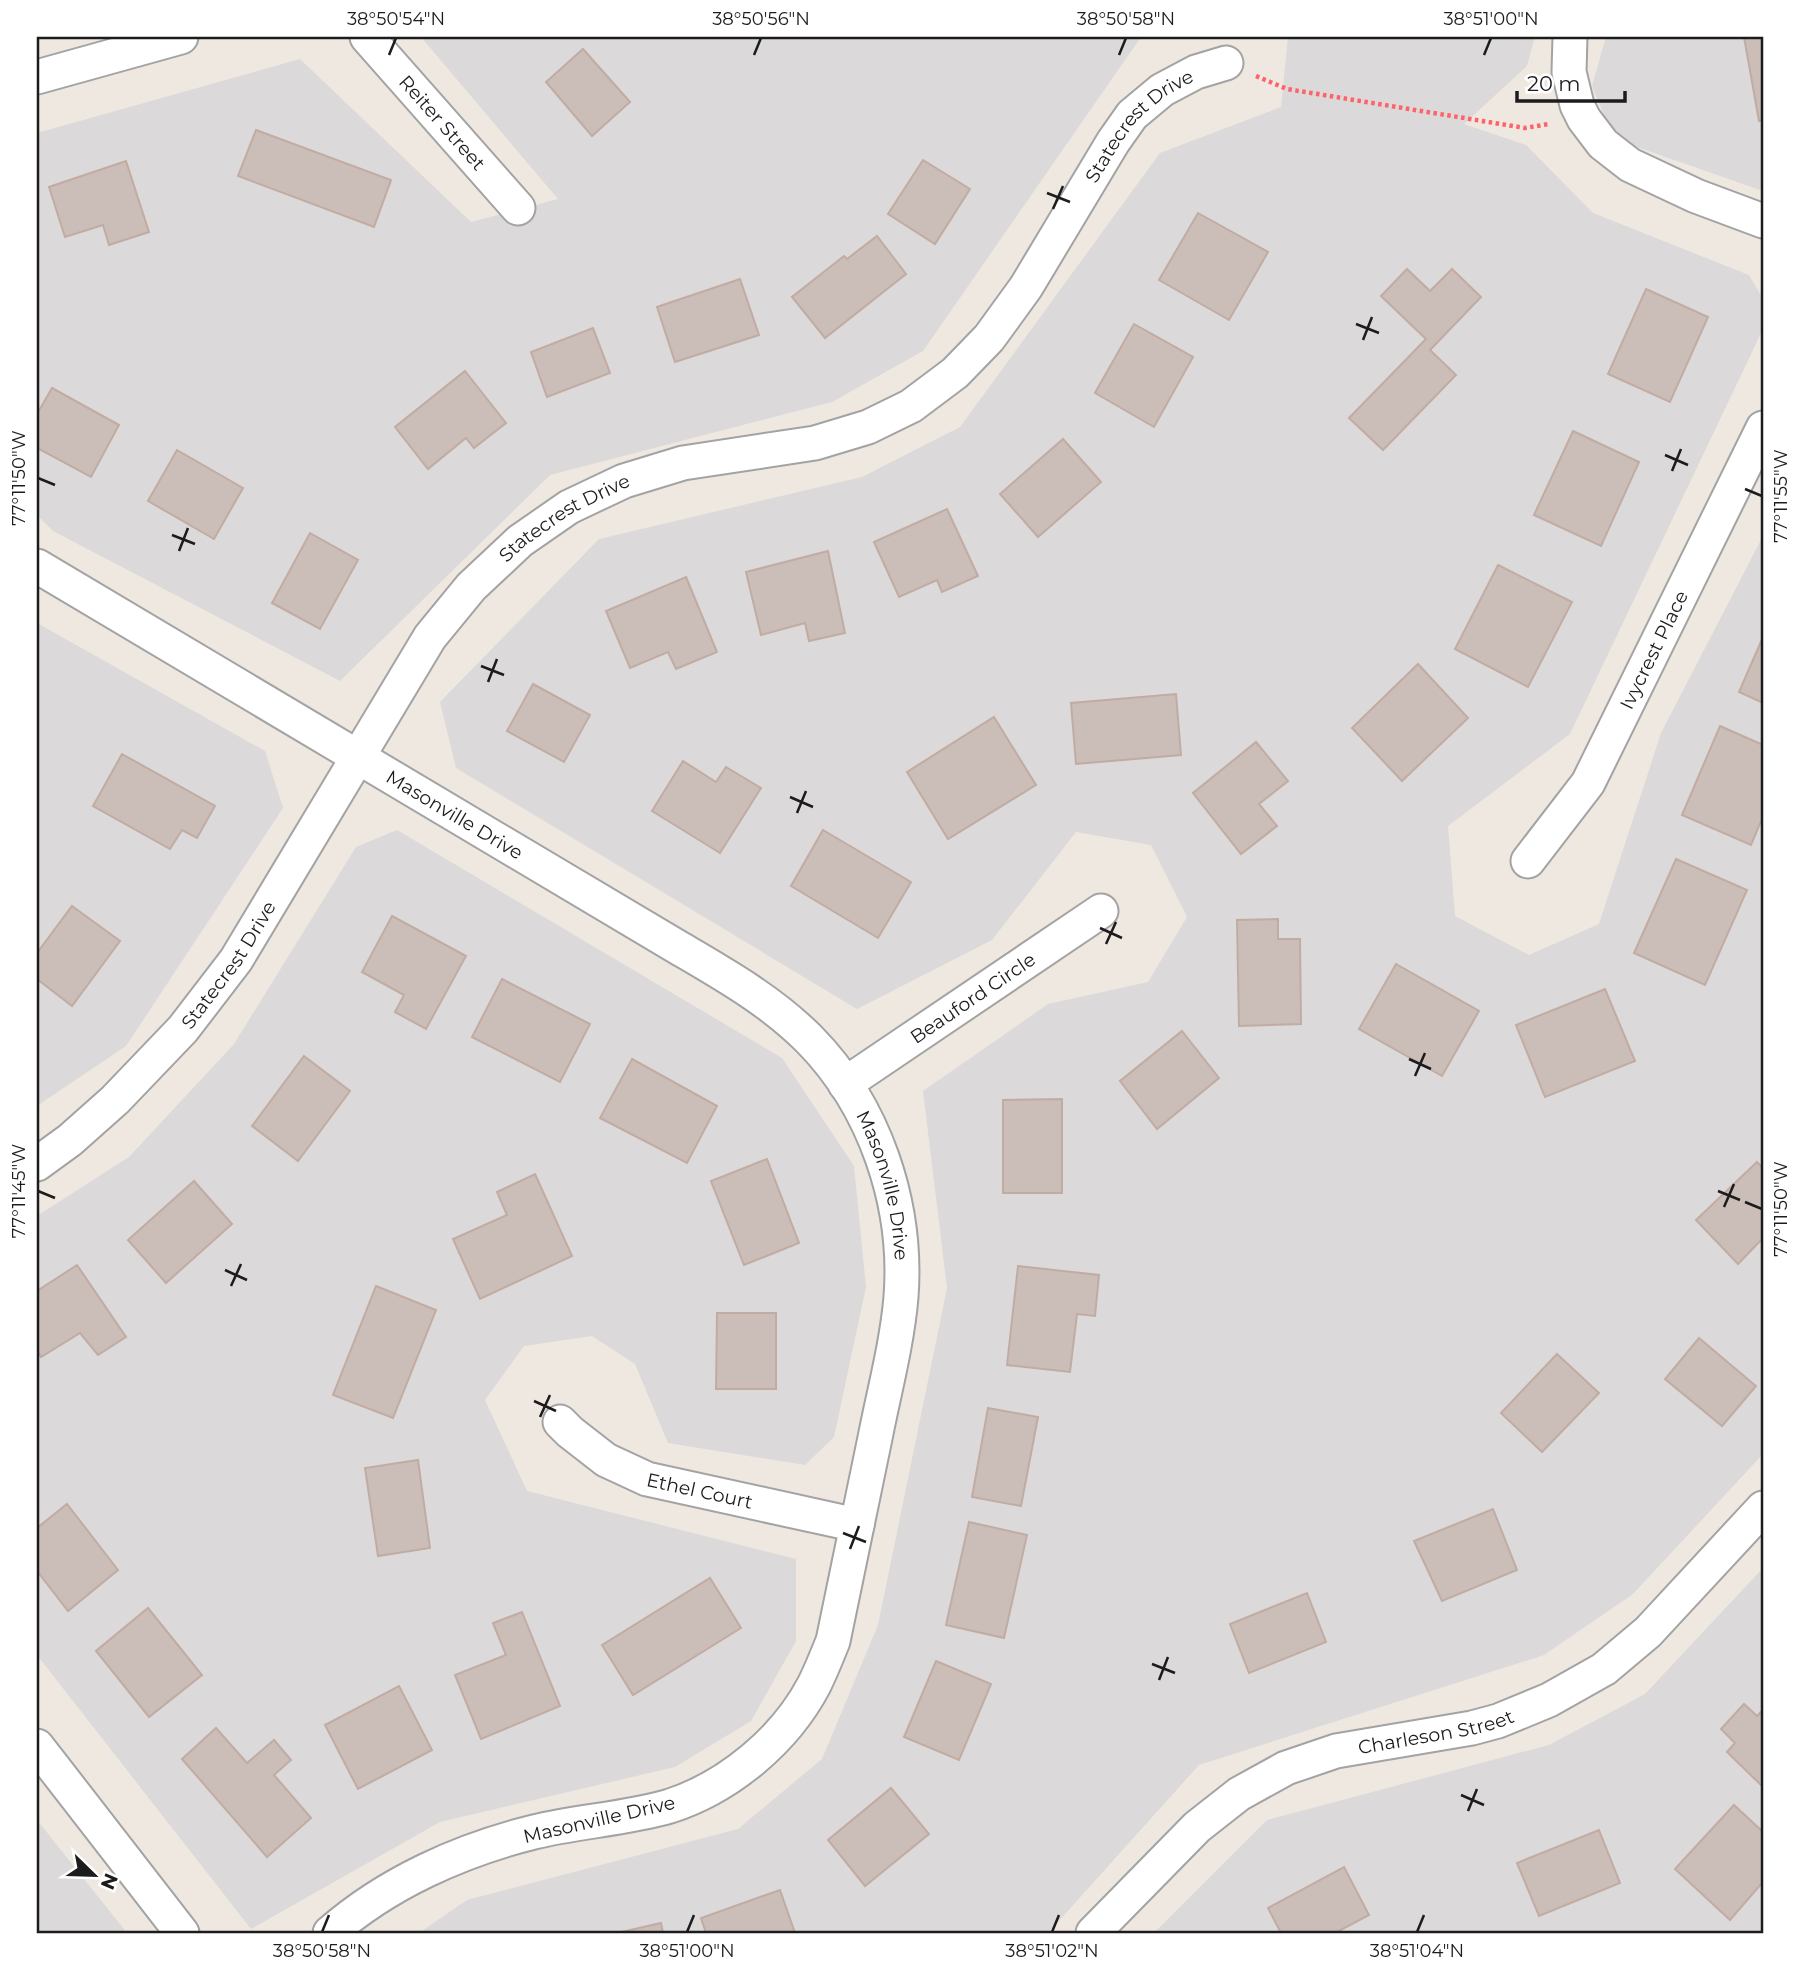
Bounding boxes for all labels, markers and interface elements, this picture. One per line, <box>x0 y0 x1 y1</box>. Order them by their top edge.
text: 38°50'54"N <box>347 8 445 30</box>
text: 38°50'56"N <box>712 8 810 30</box>
text: 38°50'58"N <box>1077 8 1175 30</box>
text: 38°51'00"N <box>1443 8 1539 30</box>
scale bar <box>1517 60 1625 104</box>
street label: Statecrest Drive <box>1080 65 1197 187</box>
street label: Reiter Street <box>394 71 490 175</box>
text: 20 m <box>1527 71 1581 96</box>
text: 77°11'50"W <box>8 430 30 526</box>
text: 77°11'55"W <box>1770 449 1792 543</box>
street label: Statecrest Drive <box>494 469 633 567</box>
street label: Ivycrest Place <box>1615 587 1693 713</box>
street label: Masonville Drive <box>382 765 527 865</box>
street label: Statecrest Drive <box>176 897 281 1034</box>
street label: Beauford Circle <box>906 948 1040 1049</box>
street label: Masonville Drive <box>851 1107 913 1261</box>
text: 77°11'45"W <box>8 1144 30 1238</box>
text: 77°11'50"W <box>1770 1161 1792 1257</box>
street label: Ethel Court <box>645 1468 755 1514</box>
street label: Charleson Street <box>1356 1705 1517 1759</box>
street label: Masonville Drive <box>521 1791 677 1848</box>
north arrow <box>60 1840 130 1910</box>
text: N <box>96 1870 123 1893</box>
text: 38°50'58"N <box>273 1940 371 1962</box>
text: 38°51'00"N <box>639 1940 735 1962</box>
text: 38°51'02"N <box>1005 1940 1099 1962</box>
text: 38°51'04"N <box>1370 1940 1464 1962</box>

